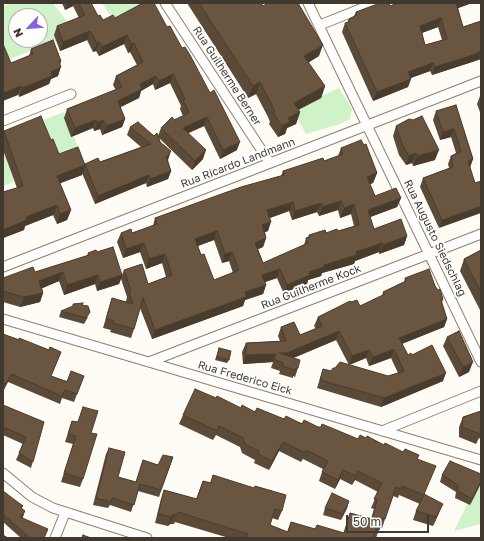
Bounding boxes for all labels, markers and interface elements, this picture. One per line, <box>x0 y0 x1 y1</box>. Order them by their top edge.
north arrow <box>8 8 48 48</box>
street label: Rua Guilherme Berner <box>190 24 264 128</box>
text: N <box>10 26 25 40</box>
street label: Rua Ricardo Landmann <box>179 135 297 191</box>
street label: Rua Augusto Siedschlag <box>401 178 469 298</box>
street label: Rua Guilherme Kock <box>259 262 363 312</box>
street label: Rua Frederico Eick <box>196 358 294 398</box>
scale bar <box>348 507 431 533</box>
text: 50 m <box>353 514 381 529</box>

